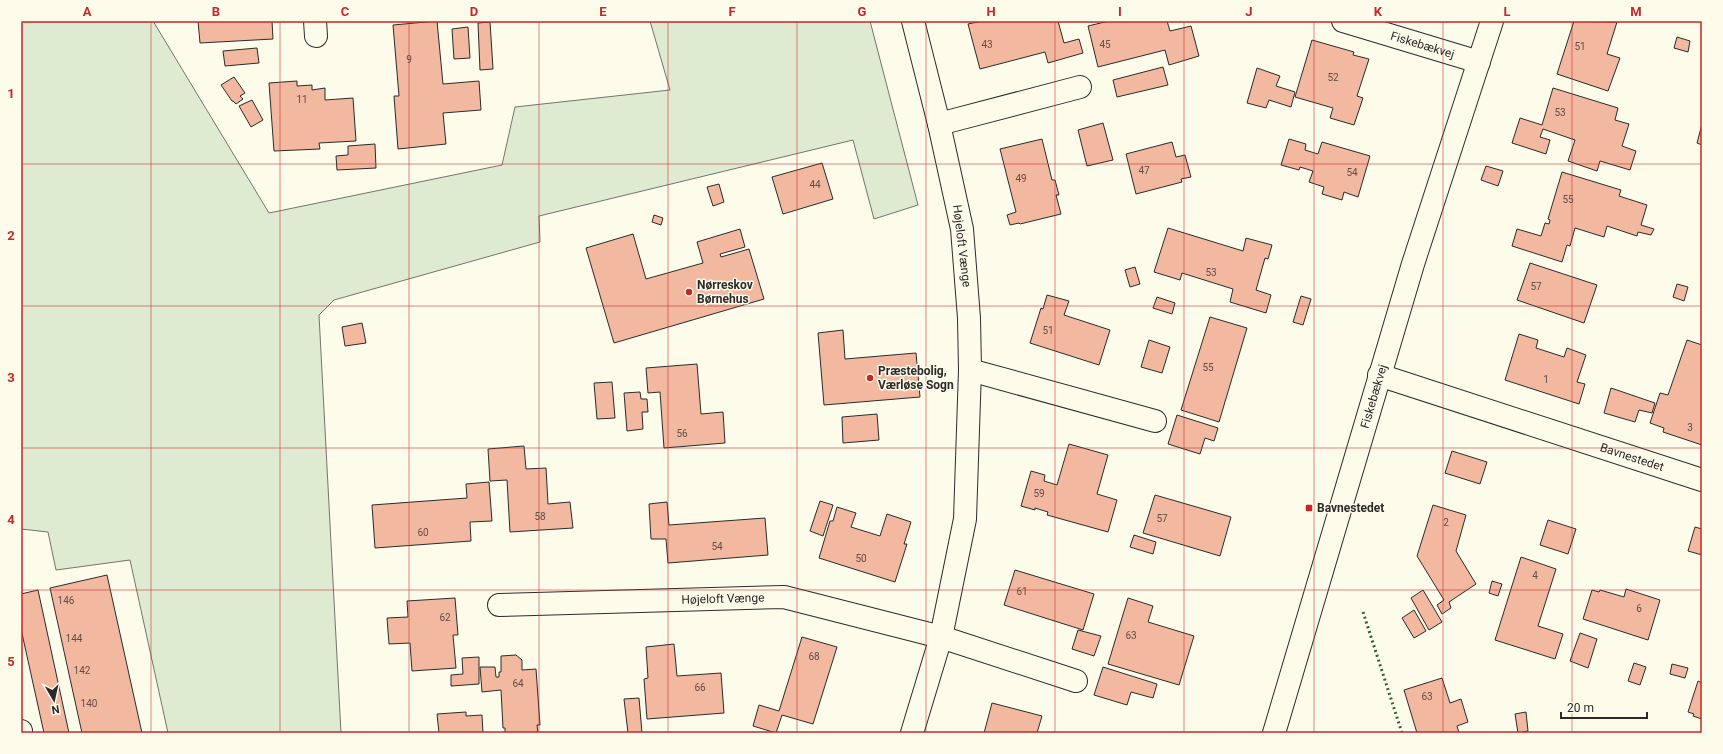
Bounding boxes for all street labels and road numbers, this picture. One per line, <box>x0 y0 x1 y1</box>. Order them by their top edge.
street label: Fiskebækvej <box>1389 29 1456 61</box>
street label: Højeloft Vænge <box>950 204 974 288</box>
street label: Fiskebækvej <box>1358 363 1390 430</box>
street label: Bavnestedet <box>1598 440 1666 474</box>
street label: Højeloft Vænge <box>681 591 765 607</box>

